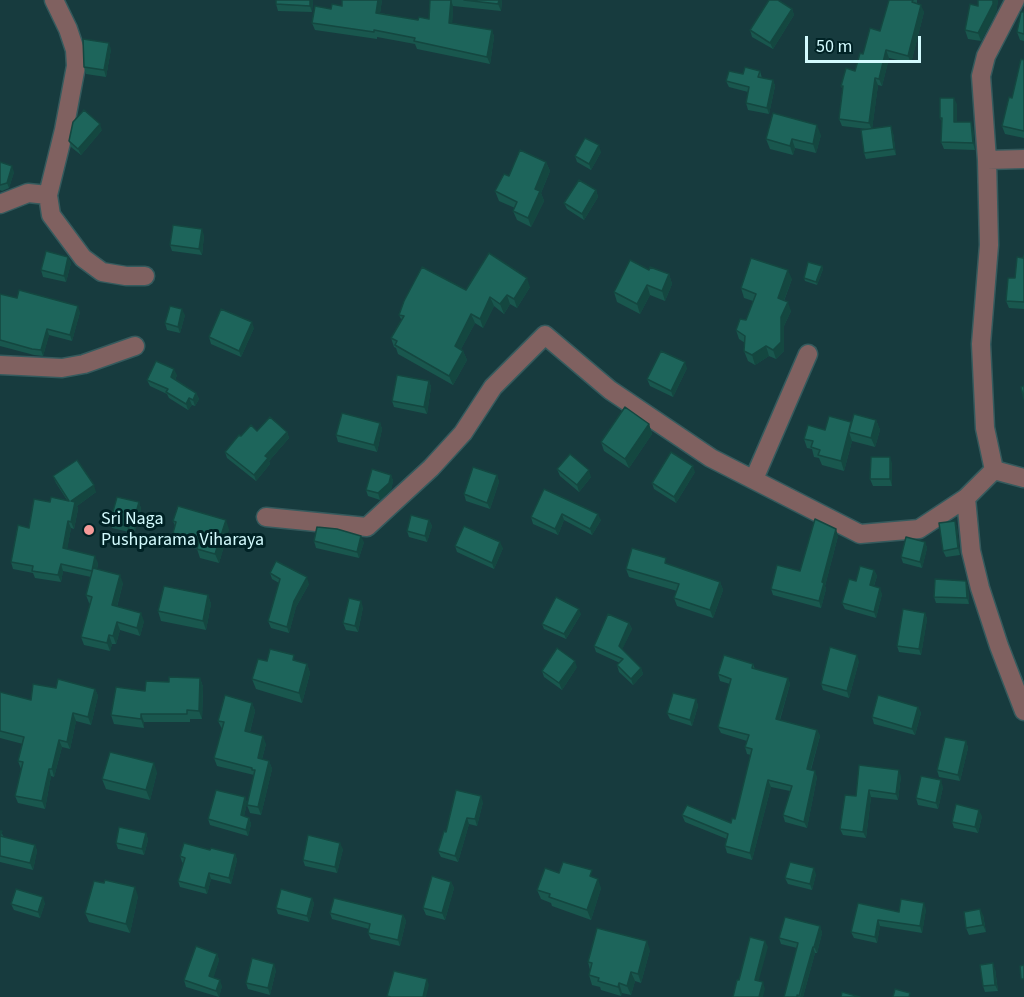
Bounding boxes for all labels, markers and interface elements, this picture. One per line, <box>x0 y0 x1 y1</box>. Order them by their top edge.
scale bar <box>808 24 924 62</box>
text: 50 m <box>816 34 852 59</box>
place label: Sri Naga Pushparama Viharaya <box>101 509 264 552</box>
marker: Sri Naga Pushparama Viharaya <box>82 523 96 537</box>

